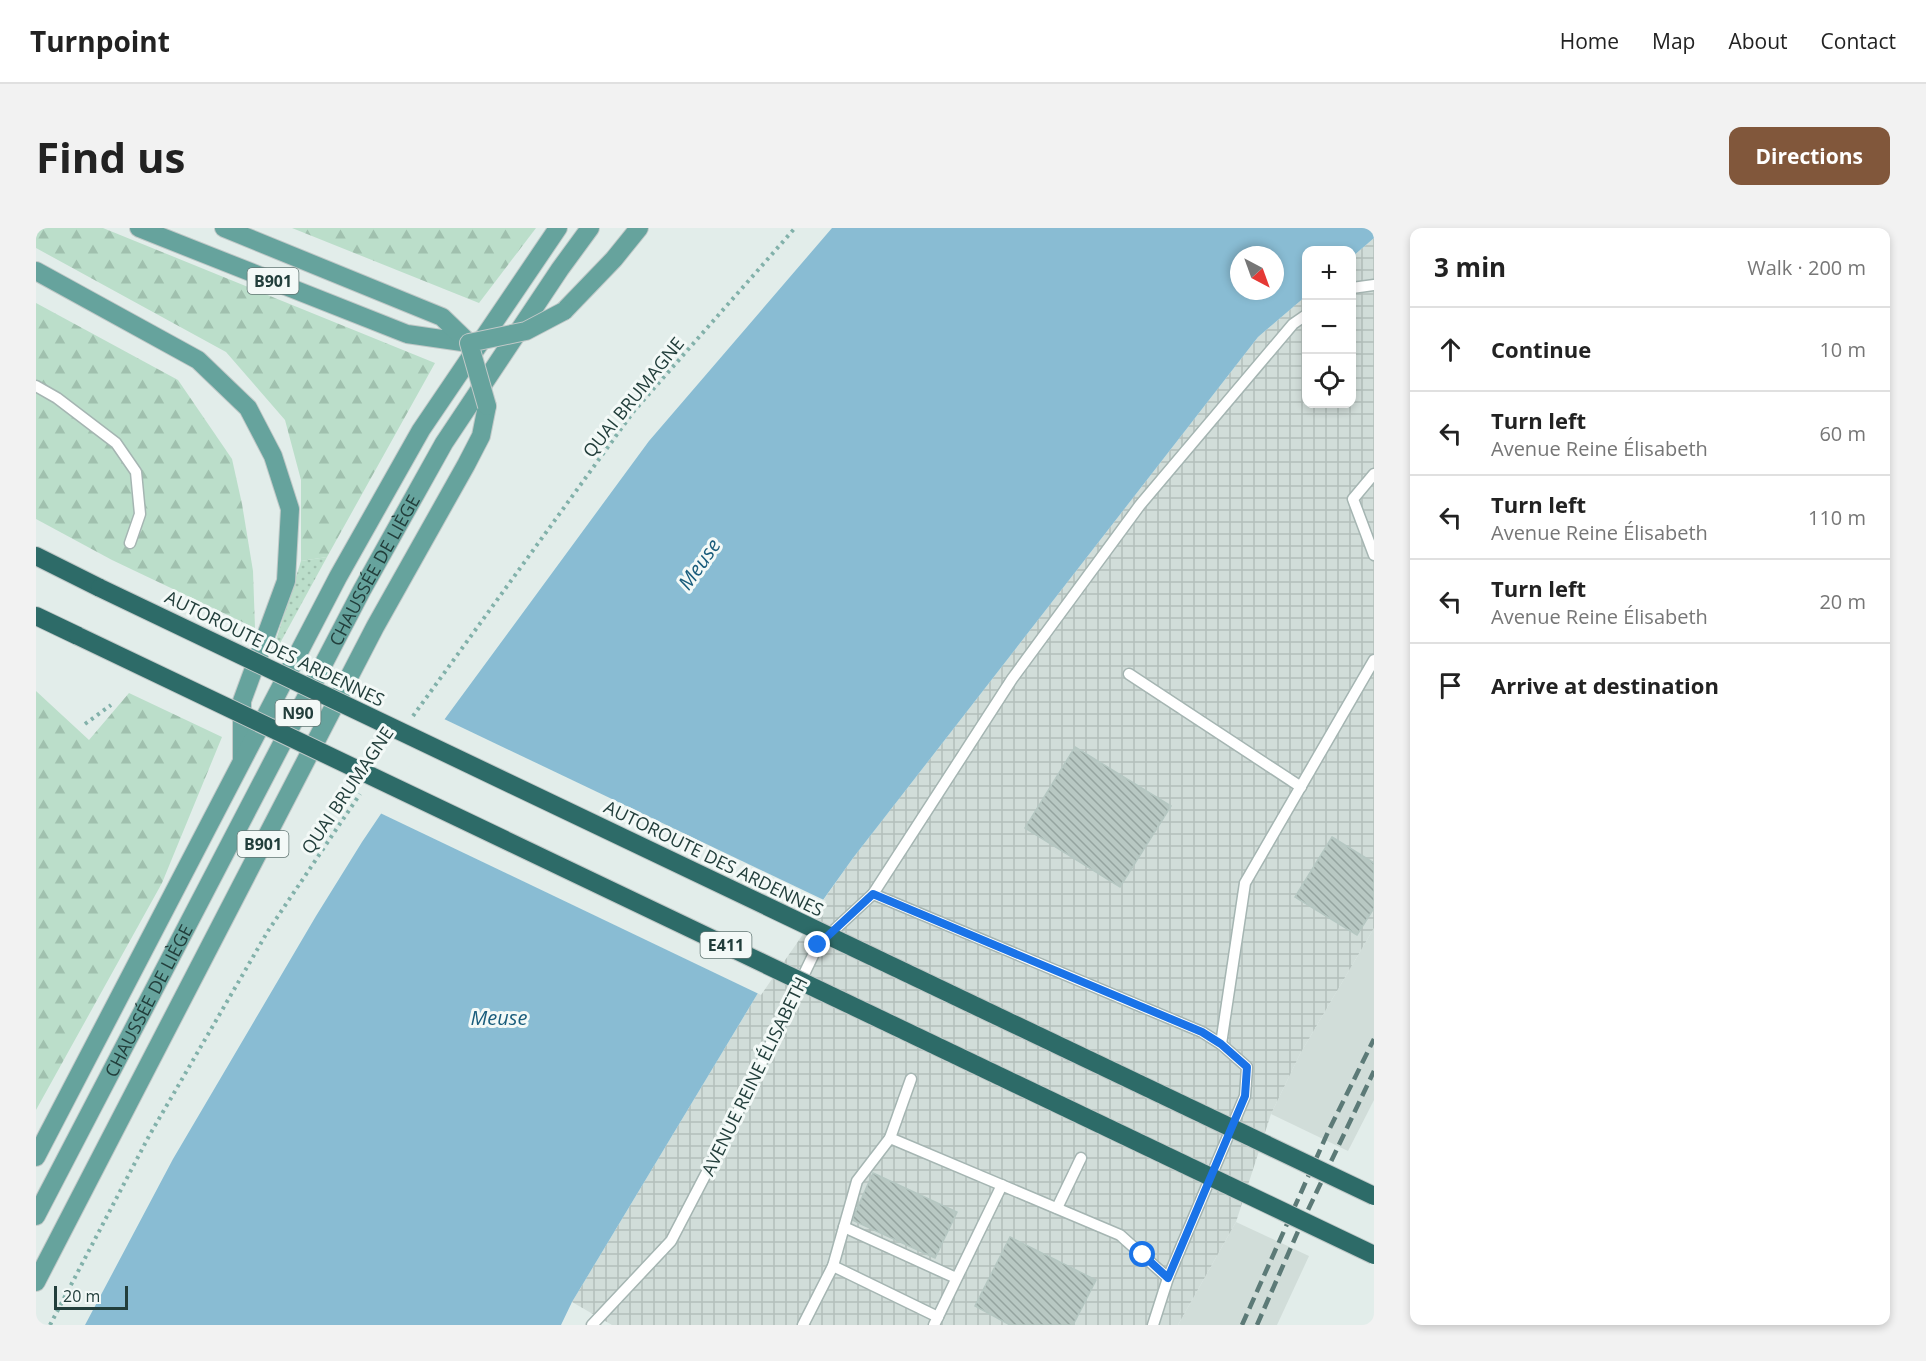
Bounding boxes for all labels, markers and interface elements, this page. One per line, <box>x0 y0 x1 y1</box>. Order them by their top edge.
text: Turnpoint <box>30 22 170 60</box>
text: Home <box>1560 27 1619 55</box>
text: Map <box>1652 27 1695 55</box>
text: About <box>1728 27 1788 55</box>
text: Contact <box>1821 27 1896 55</box>
button: Directions <box>1729 127 1890 185</box>
text: Find us <box>36 128 185 185</box>
north arrow <box>1230 246 1284 300</box>
map controls <box>1302 246 1356 408</box>
button: + <box>1302 246 1356 300</box>
text: 3 min <box>1434 249 1506 285</box>
text: Walk · 200 m <box>1747 254 1866 281</box>
road number: B901 <box>248 268 298 294</box>
button: − <box>1302 300 1356 354</box>
street label: QUAI BRUMAGNE <box>577 332 689 462</box>
icon: ahead <box>1434 333 1467 366</box>
text: Continue <box>1491 334 1591 364</box>
text: 10 m <box>1819 336 1866 363</box>
button: locate <box>1302 354 1356 408</box>
text: Turn left <box>1491 405 1586 435</box>
icon: left <box>1434 417 1467 450</box>
text: 60 m <box>1819 420 1866 447</box>
text: Avenue Reine Élisabeth <box>1491 435 1708 462</box>
text: Turn left <box>1491 489 1586 519</box>
street label: CHAUSSÉE DE LIÈGE <box>323 490 425 650</box>
icon: left <box>1434 501 1467 534</box>
text: 110 m <box>1808 504 1866 531</box>
text: Avenue Reine Élisabeth <box>1491 519 1708 546</box>
water label: Meuse <box>672 533 726 595</box>
text: Turn left <box>1491 573 1586 603</box>
street label: AUTOROUTE DES ARDENNES <box>161 584 389 712</box>
icon: left <box>1434 585 1467 618</box>
text: 20 m <box>1819 588 1866 615</box>
text: Avenue Reine Élisabeth <box>1491 603 1708 630</box>
icon: arrive <box>1434 669 1467 702</box>
text: Arrive at destination <box>1491 670 1719 700</box>
road number: N90 <box>276 700 320 726</box>
street label: QUAI BRUMAGNE <box>296 722 398 858</box>
street label: AUTOROUTE DES ARDENNES <box>600 794 828 922</box>
road number: B901 <box>238 831 288 857</box>
street label: CHAUSSÉE DE LIÈGE <box>99 920 198 1081</box>
route end <box>804 931 830 957</box>
road number: E411 <box>700 932 752 958</box>
street label: AVENUE REINE ÉLISABETH <box>695 973 813 1179</box>
water label: Meuse <box>471 1004 527 1031</box>
route start <box>1129 1241 1155 1267</box>
scale bar <box>54 1283 128 1310</box>
text: 20 m <box>63 1285 100 1307</box>

